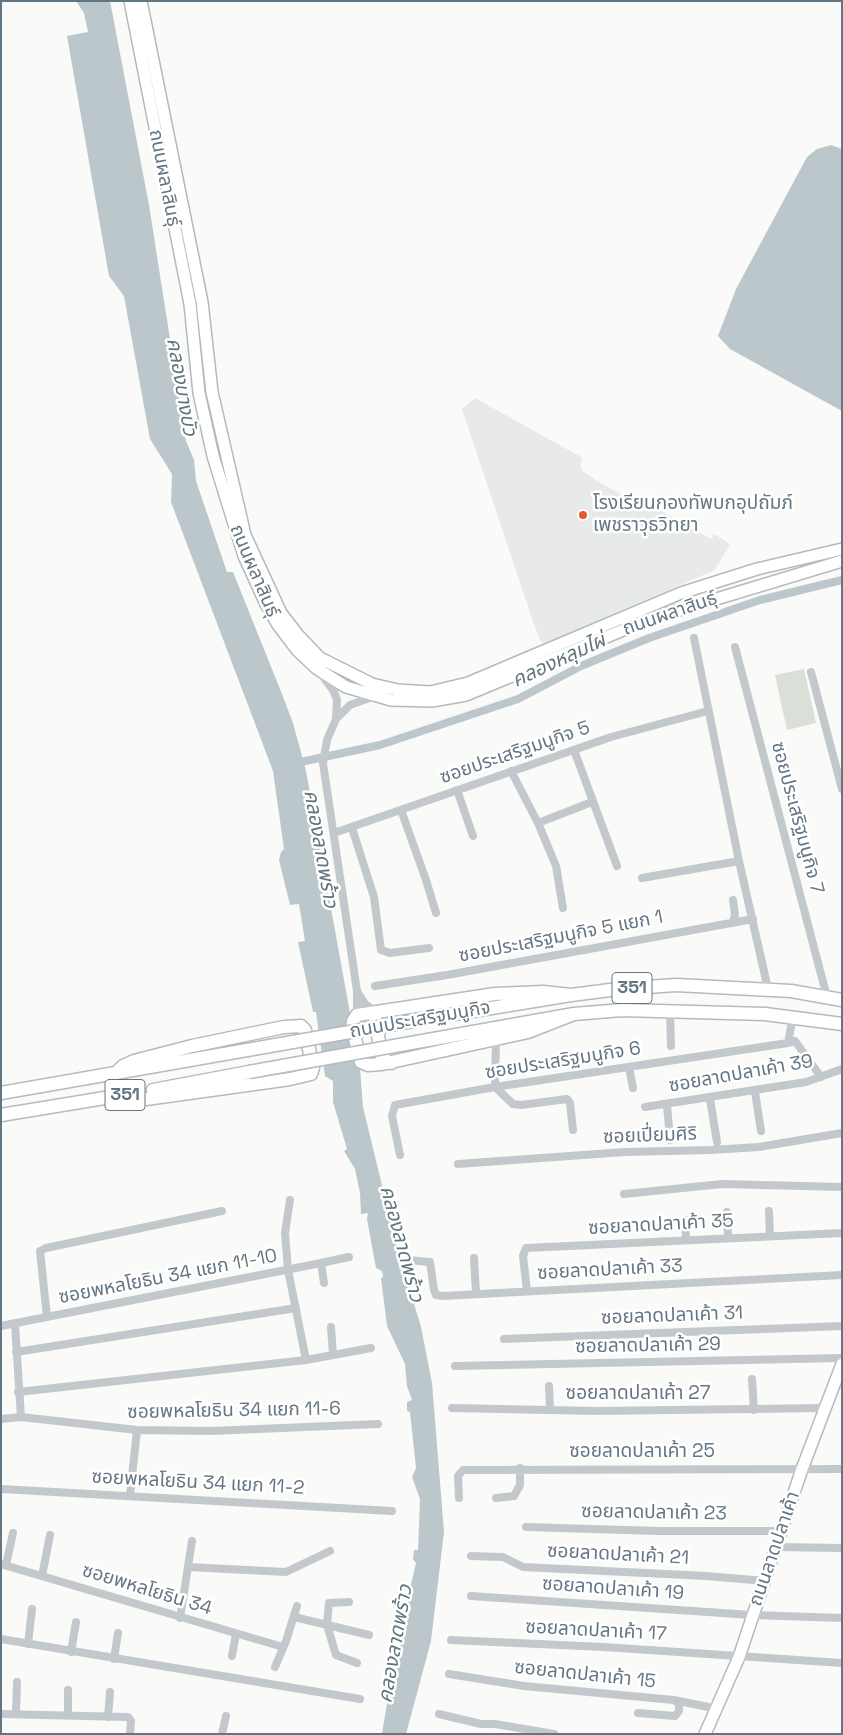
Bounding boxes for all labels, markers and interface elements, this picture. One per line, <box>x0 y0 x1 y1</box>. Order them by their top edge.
street label: ถนนผลาสินธุ์ <box>143 128 185 228</box>
water label: คลองบางบัว <box>161 336 201 438</box>
place label: โรงเรียนกองทัพบกอุปถัมภ์ เพชราวุธวิทยา <box>593 493 793 537</box>
marker: โรงเรียนกองทัพบกอุปถัมภ์ เพชราวุธวิทยา <box>577 509 589 521</box>
street label: ถนนผลาสินธุ์ <box>224 521 284 621</box>
street label: ถนนผลาสินธุ์ <box>620 587 720 641</box>
water label: คลองหลุมไผ่ <box>508 629 610 693</box>
street label: ซอยประเสริฐมนูกิจ 5 <box>437 717 593 789</box>
street label: ซอยประเสริฐมนูกิจ 7 <box>766 740 828 896</box>
water label: คลองลาดพร้าว <box>298 788 342 910</box>
street label: ซอยประเสริฐมนูกิจ 5 แยก 1 <box>457 906 665 968</box>
road number: 351 <box>612 972 652 1004</box>
street label: ถนนประเสริฐมนูกิจ <box>348 996 492 1044</box>
street label: ซอยประเสริฐมนูกิจ 6 <box>484 1037 642 1085</box>
street label: ซอยลาดปลาเค้า 39 <box>667 1050 815 1098</box>
road number: 351 <box>105 1080 145 1110</box>
street label: ซอยเปี่ยมศิริ <box>603 1123 697 1149</box>
water label: คลองลาดพร้าว <box>374 1183 428 1305</box>
street label: ซอยลาดปลาเค้า 35 <box>588 1210 734 1240</box>
street label: ซอยพหลโยธิน 34 แยก 11-10 <box>57 1245 279 1309</box>
street label: ซอยลาดปลาเค้า 33 <box>537 1255 683 1285</box>
street label: ซอยลาดปลาเค้า 31 <box>601 1302 743 1330</box>
street label: ซอยลาดปลาเค้า 29 <box>575 1333 721 1359</box>
street label: ซอยลาดปลาเค้า 27 <box>566 1383 710 1405</box>
street label: ซอยพหลโยธิน 34 แยก 11-6 <box>127 1398 341 1424</box>
street label: ซอยลาดปลาเค้า 25 <box>569 1441 715 1463</box>
street label: ซอยพหลโยธิน 34 แยก 11-2 <box>91 1466 305 1500</box>
street label: ถนนลาดปลาเค้า <box>745 1489 805 1609</box>
street label: ซอยลาดปลาเค้า 23 <box>581 1500 727 1526</box>
street label: ซอยลาดปลาเค้า 21 <box>546 1540 690 1570</box>
street label: ซอยพหลโยธิน 34 <box>79 1559 215 1621</box>
street label: ซอยลาดปลาเค้า 19 <box>541 1573 685 1605</box>
water label: คลองลาดพร้าว <box>374 1583 418 1705</box>
street label: ซอยลาดปลาเค้า 17 <box>525 1616 667 1646</box>
street label: ซอยลาดปลาเค้า 15 <box>513 1656 657 1694</box>

